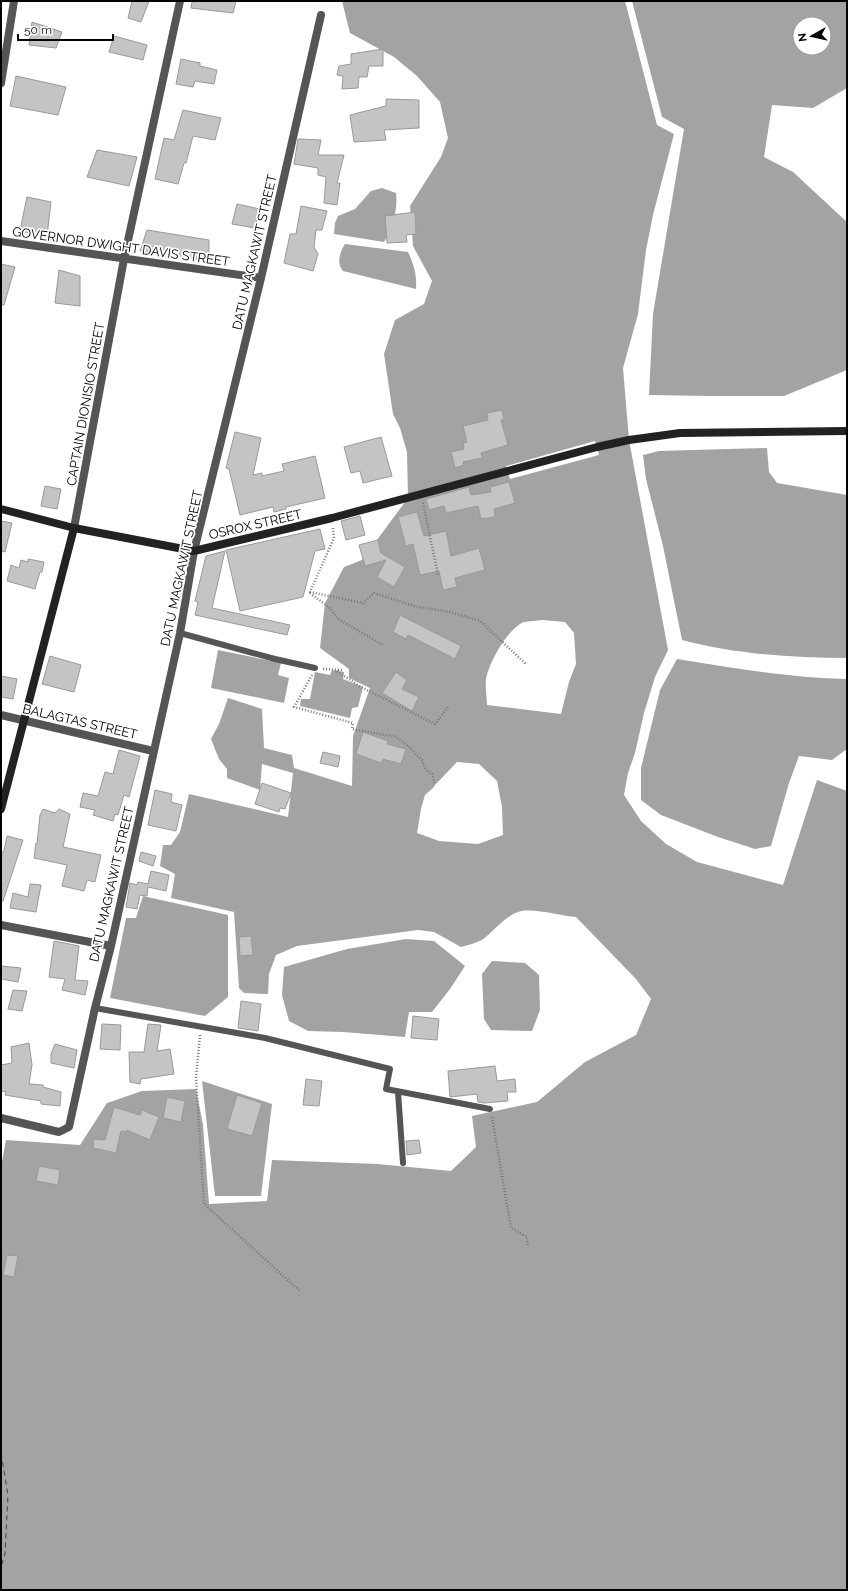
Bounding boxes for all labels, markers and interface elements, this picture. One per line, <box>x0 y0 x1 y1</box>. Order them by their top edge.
scale bar <box>18 16 113 42</box>
north arrow <box>792 16 832 56</box>
text: 50 m <box>24 23 52 37</box>
text: N <box>796 32 810 42</box>
street label: DATU MAGKAWIT STREET <box>229 173 280 331</box>
street label: GOVERNOR DWIGHT DAVIS STREET <box>11 224 231 269</box>
street label: CAPTAIN DIONISIO STREET <box>64 321 107 487</box>
street label: DATU MAGKAWIT STREET <box>158 489 205 648</box>
street label: OSROX STREET <box>207 506 303 542</box>
street label: BALAGTAS STREET <box>21 701 139 742</box>
street label: DATU MAGKAWIT STREET <box>86 805 137 963</box>

